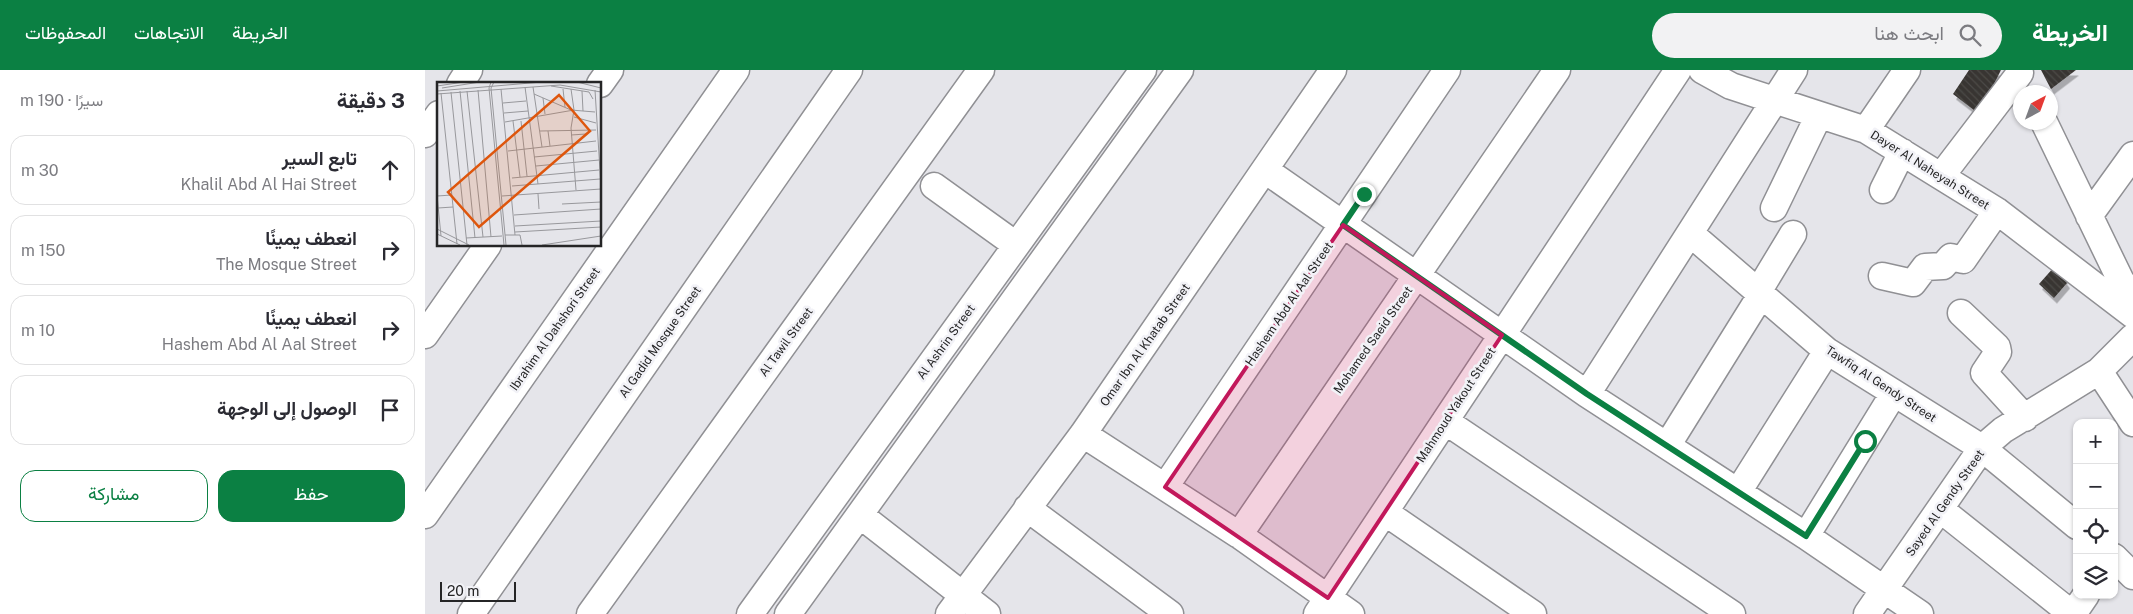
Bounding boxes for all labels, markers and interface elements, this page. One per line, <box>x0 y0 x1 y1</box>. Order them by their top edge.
search box <box>1652 13 2002 58</box>
text: الخريطة <box>2032 18 2108 46</box>
icon: search <box>1956 21 1984 49</box>
text: المحفوظات <box>25 22 106 43</box>
text: الاتجاهات <box>134 22 204 43</box>
text: الخريطة <box>232 22 288 43</box>
text: ابحث هنا <box>1874 22 1944 44</box>
inset map <box>437 82 601 246</box>
north arrow <box>2013 85 2058 130</box>
text: 3 دقيقة <box>337 88 405 113</box>
text: سيرًا · 190 m <box>20 91 103 110</box>
street label: Dayer Al Naheyah Street <box>1868 128 1992 213</box>
text: تابع السير <box>282 147 357 169</box>
icon: ahead <box>376 156 404 184</box>
text: 30 m <box>21 161 59 180</box>
text: Khalil Abd Al Hai Street <box>180 175 357 194</box>
route end <box>1353 183 1376 206</box>
text: انعطف يمينًا <box>265 227 357 249</box>
icon: right <box>376 236 404 264</box>
street label: Hashem Abd Al Aal Street <box>1242 239 1336 369</box>
text: 150 m <box>21 241 65 260</box>
text: The Mosque Street <box>216 255 357 274</box>
street label: Ibrahim Al Dahshori Street <box>507 264 603 393</box>
street label: Omar Ibn Al Khatab Street <box>1097 281 1193 409</box>
street label: Al Gadid Mosque Street <box>616 283 704 400</box>
street label: Mohamed Saeid Street <box>1331 283 1416 396</box>
street label: Al Ashrin Street <box>914 302 978 382</box>
street label: Al Tawil Street <box>756 304 816 379</box>
text: انعطف يمينًا <box>265 307 357 329</box>
icon: right <box>376 316 404 344</box>
text: 10 m <box>21 321 55 340</box>
text: Hashem Abd Al Aal Street <box>162 335 357 354</box>
street label: Tawfiq Al Gendy Street <box>1823 343 1939 425</box>
street label: Mahmoud Yakout Street <box>1414 345 1499 465</box>
icon: arrive <box>376 396 404 424</box>
text: الوصول إلى الوجهة <box>217 397 357 419</box>
map controls <box>2073 419 2118 599</box>
button: + <box>2073 419 2118 464</box>
route start <box>1854 430 1877 453</box>
street label: Sayed Al Gendy Street <box>1903 447 1987 559</box>
button: − <box>2073 464 2118 509</box>
button: مشاركة <box>20 470 208 522</box>
button: حفظ <box>218 470 405 522</box>
button: locate <box>2073 509 2118 554</box>
button: layers <box>2073 554 2118 599</box>
scale bar <box>440 579 516 602</box>
text: 20 m <box>447 583 479 599</box>

